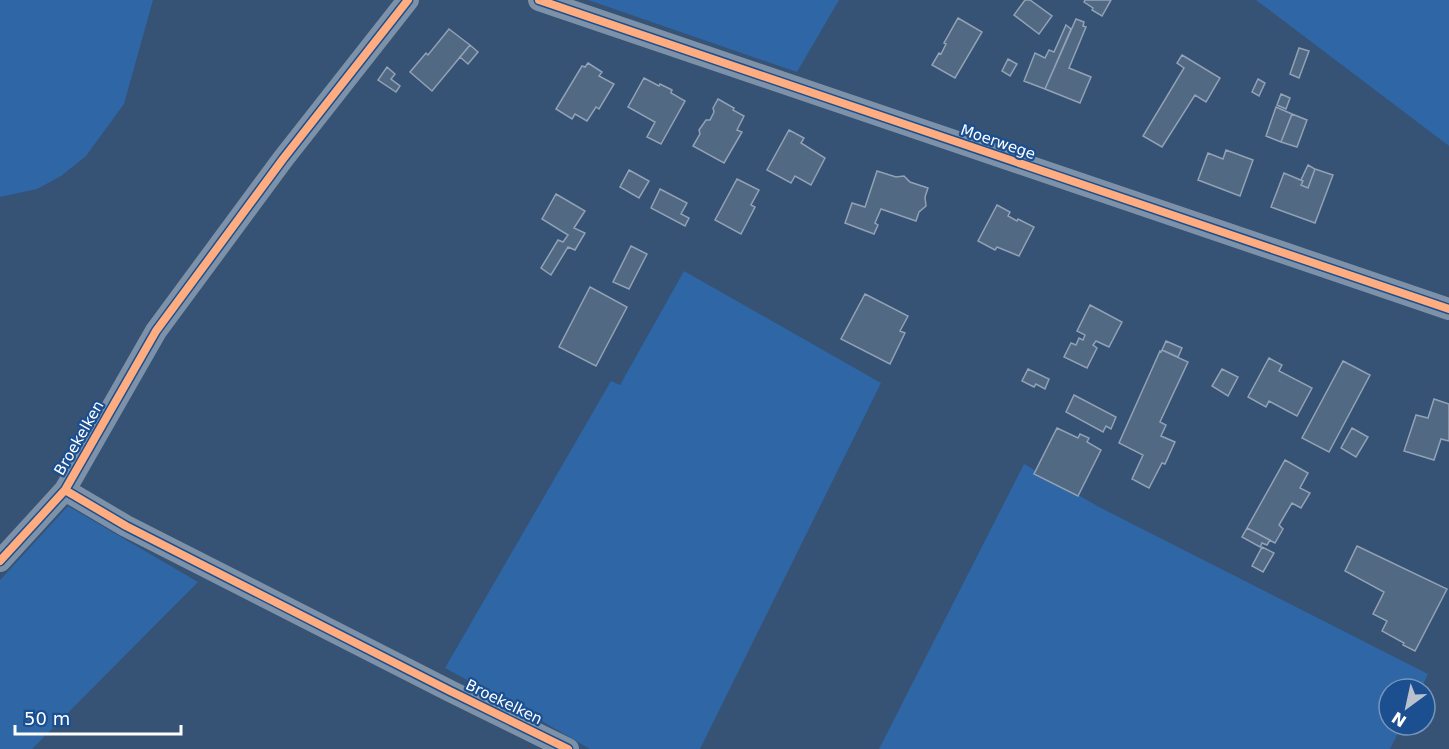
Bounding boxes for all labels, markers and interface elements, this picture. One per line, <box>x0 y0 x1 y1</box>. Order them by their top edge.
street label: Moerwege <box>958 121 1038 163</box>
street label: Broekelken <box>50 398 108 478</box>
street label: Broekelken <box>463 676 545 728</box>
north arrow <box>1377 677 1437 737</box>
scale bar <box>15 698 182 736</box>
text: 50 m <box>24 708 70 729</box>
text: N <box>1388 708 1410 731</box>

